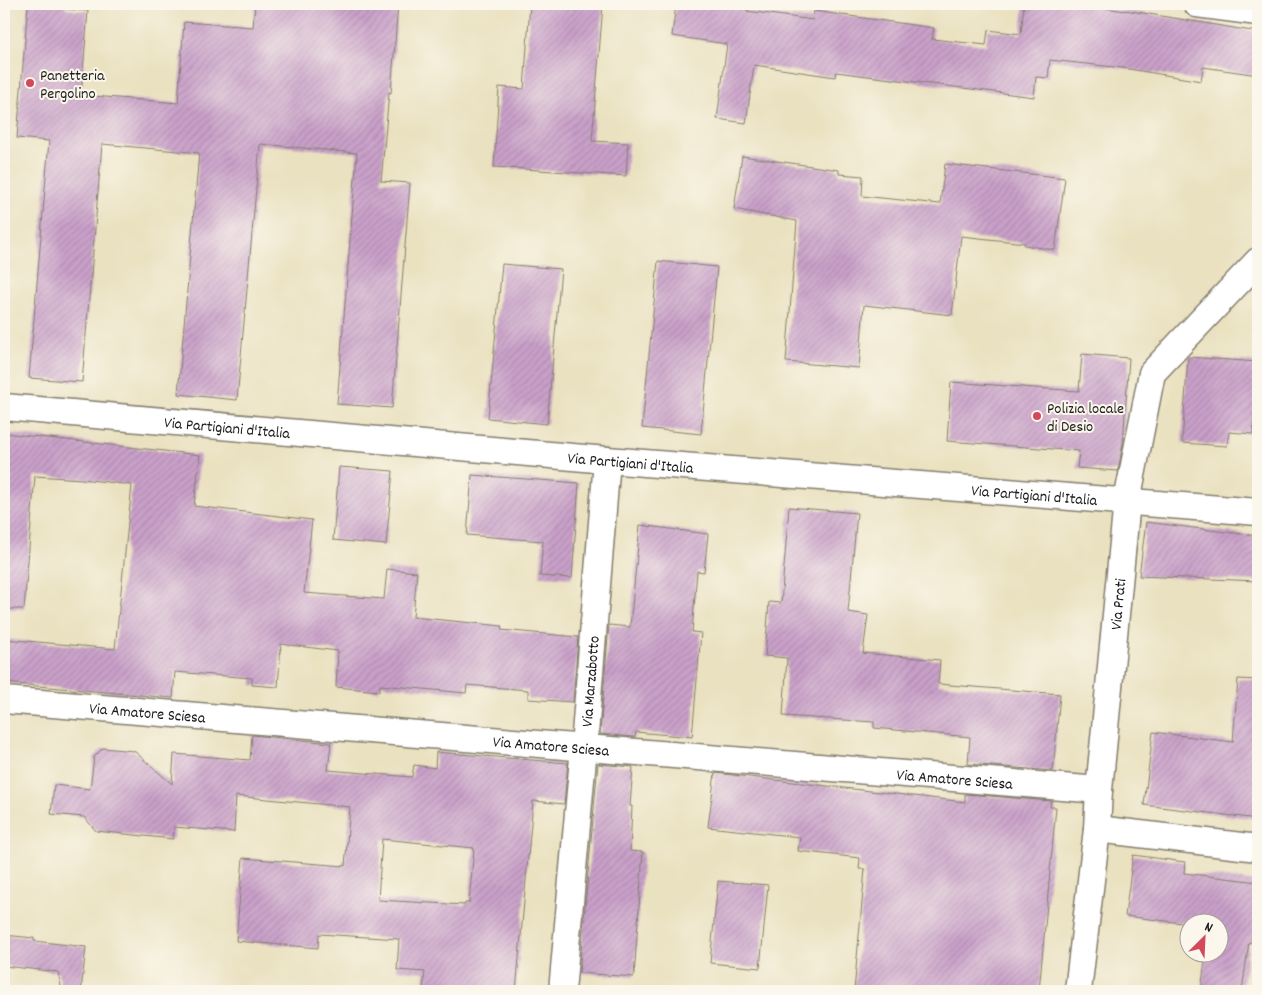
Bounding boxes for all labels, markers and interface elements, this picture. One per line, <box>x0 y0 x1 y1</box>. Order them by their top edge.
place label: Panetteria Pergolino <box>40 65 105 106</box>
marker: Panetteria Pergolino <box>24 77 36 89</box>
place label: Polizia locale di Desio <box>1047 398 1124 439</box>
marker: Polizia locale di Desio <box>1031 410 1043 422</box>
street label: Via Partigiani d'Italia <box>163 412 291 446</box>
street label: Via Partigiani d'Italia <box>566 448 695 481</box>
street label: Via Partigiani d'Italia <box>970 480 1098 513</box>
street label: Via Prati <box>1106 578 1133 631</box>
street label: Via Marzabotto <box>577 635 607 728</box>
street label: Via Amatore Sciesa <box>88 698 207 731</box>
street label: Via Amatore Sciesa <box>492 731 610 764</box>
street label: Via Amatore Sciesa <box>896 764 1014 797</box>
north arrow <box>1180 912 1230 962</box>
text: N <box>1201 917 1216 939</box>

